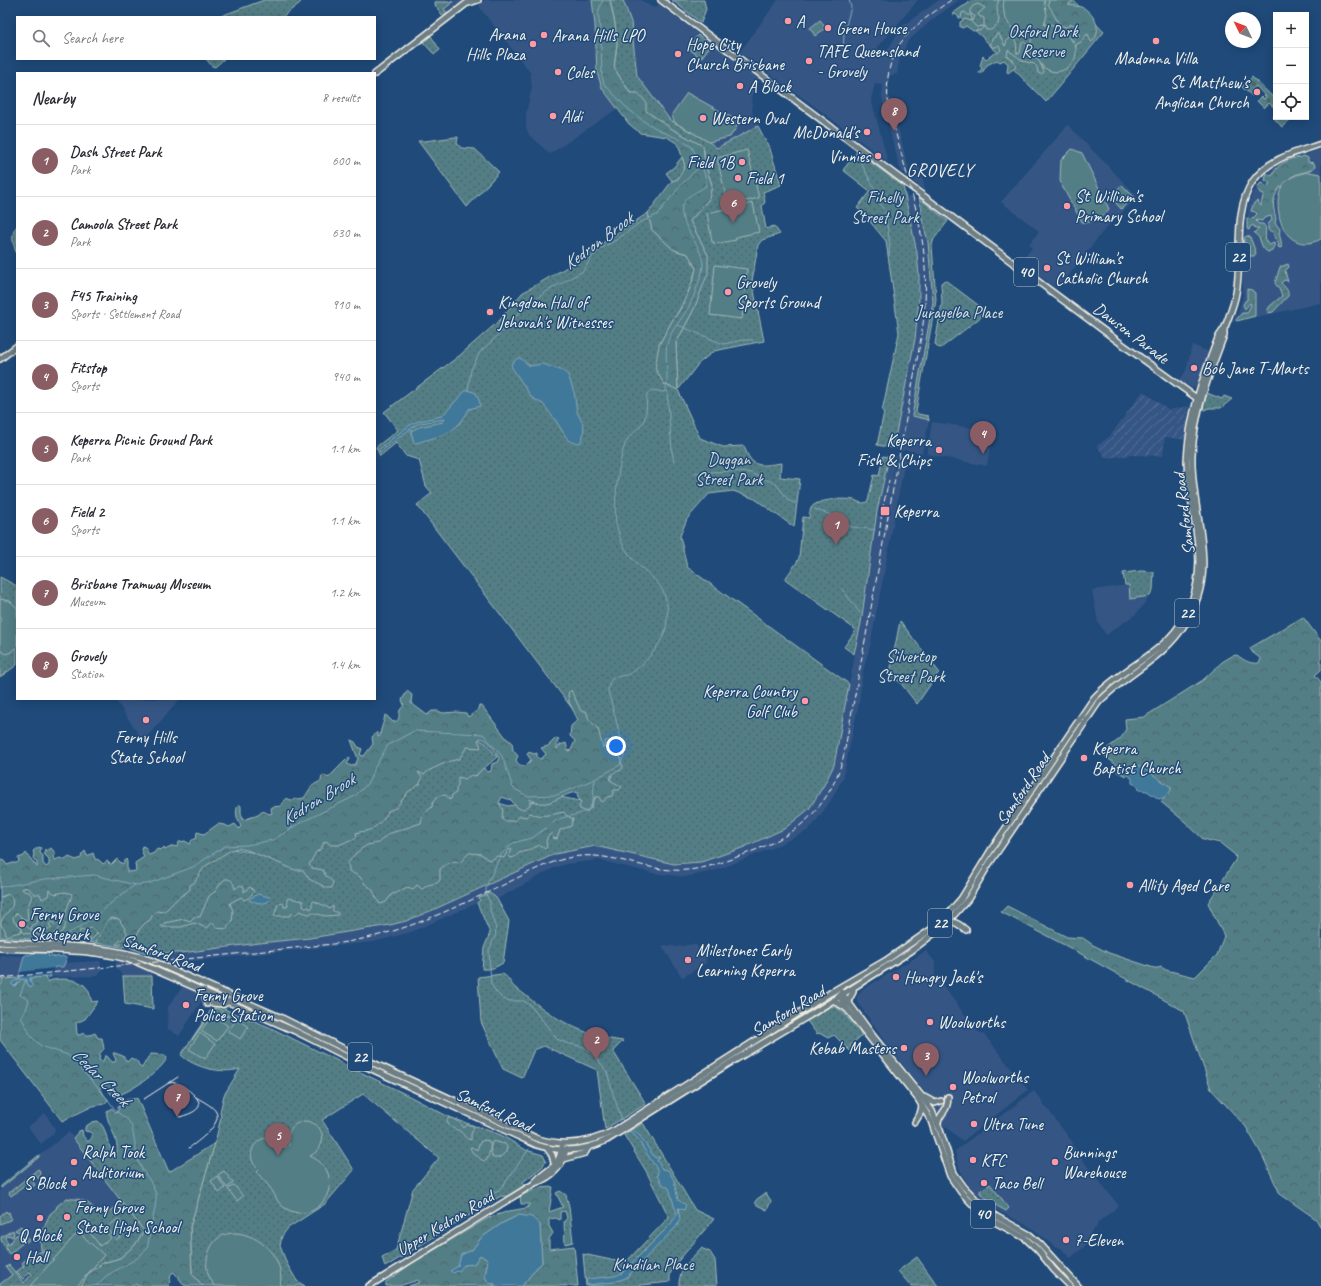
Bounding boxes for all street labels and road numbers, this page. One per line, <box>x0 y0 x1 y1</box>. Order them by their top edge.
road number: 22 <box>1226 243 1250 271</box>
road number: 40 <box>1014 258 1038 286</box>
street label: Dawson Parade <box>1089 298 1174 369</box>
street label: Samford Road <box>1168 469 1199 556</box>
road number: 22 <box>1175 599 1199 627</box>
street label: Samford Road <box>991 746 1056 829</box>
road number: 22 <box>928 909 952 937</box>
street label: Samford Road <box>120 929 207 978</box>
street label: Samford Road <box>747 979 831 1041</box>
road number: 22 <box>348 1043 372 1071</box>
street label: Samford Road <box>452 1083 539 1138</box>
street label: Upper Kedron Road <box>393 1185 499 1260</box>
road number: 40 <box>971 1200 995 1228</box>

